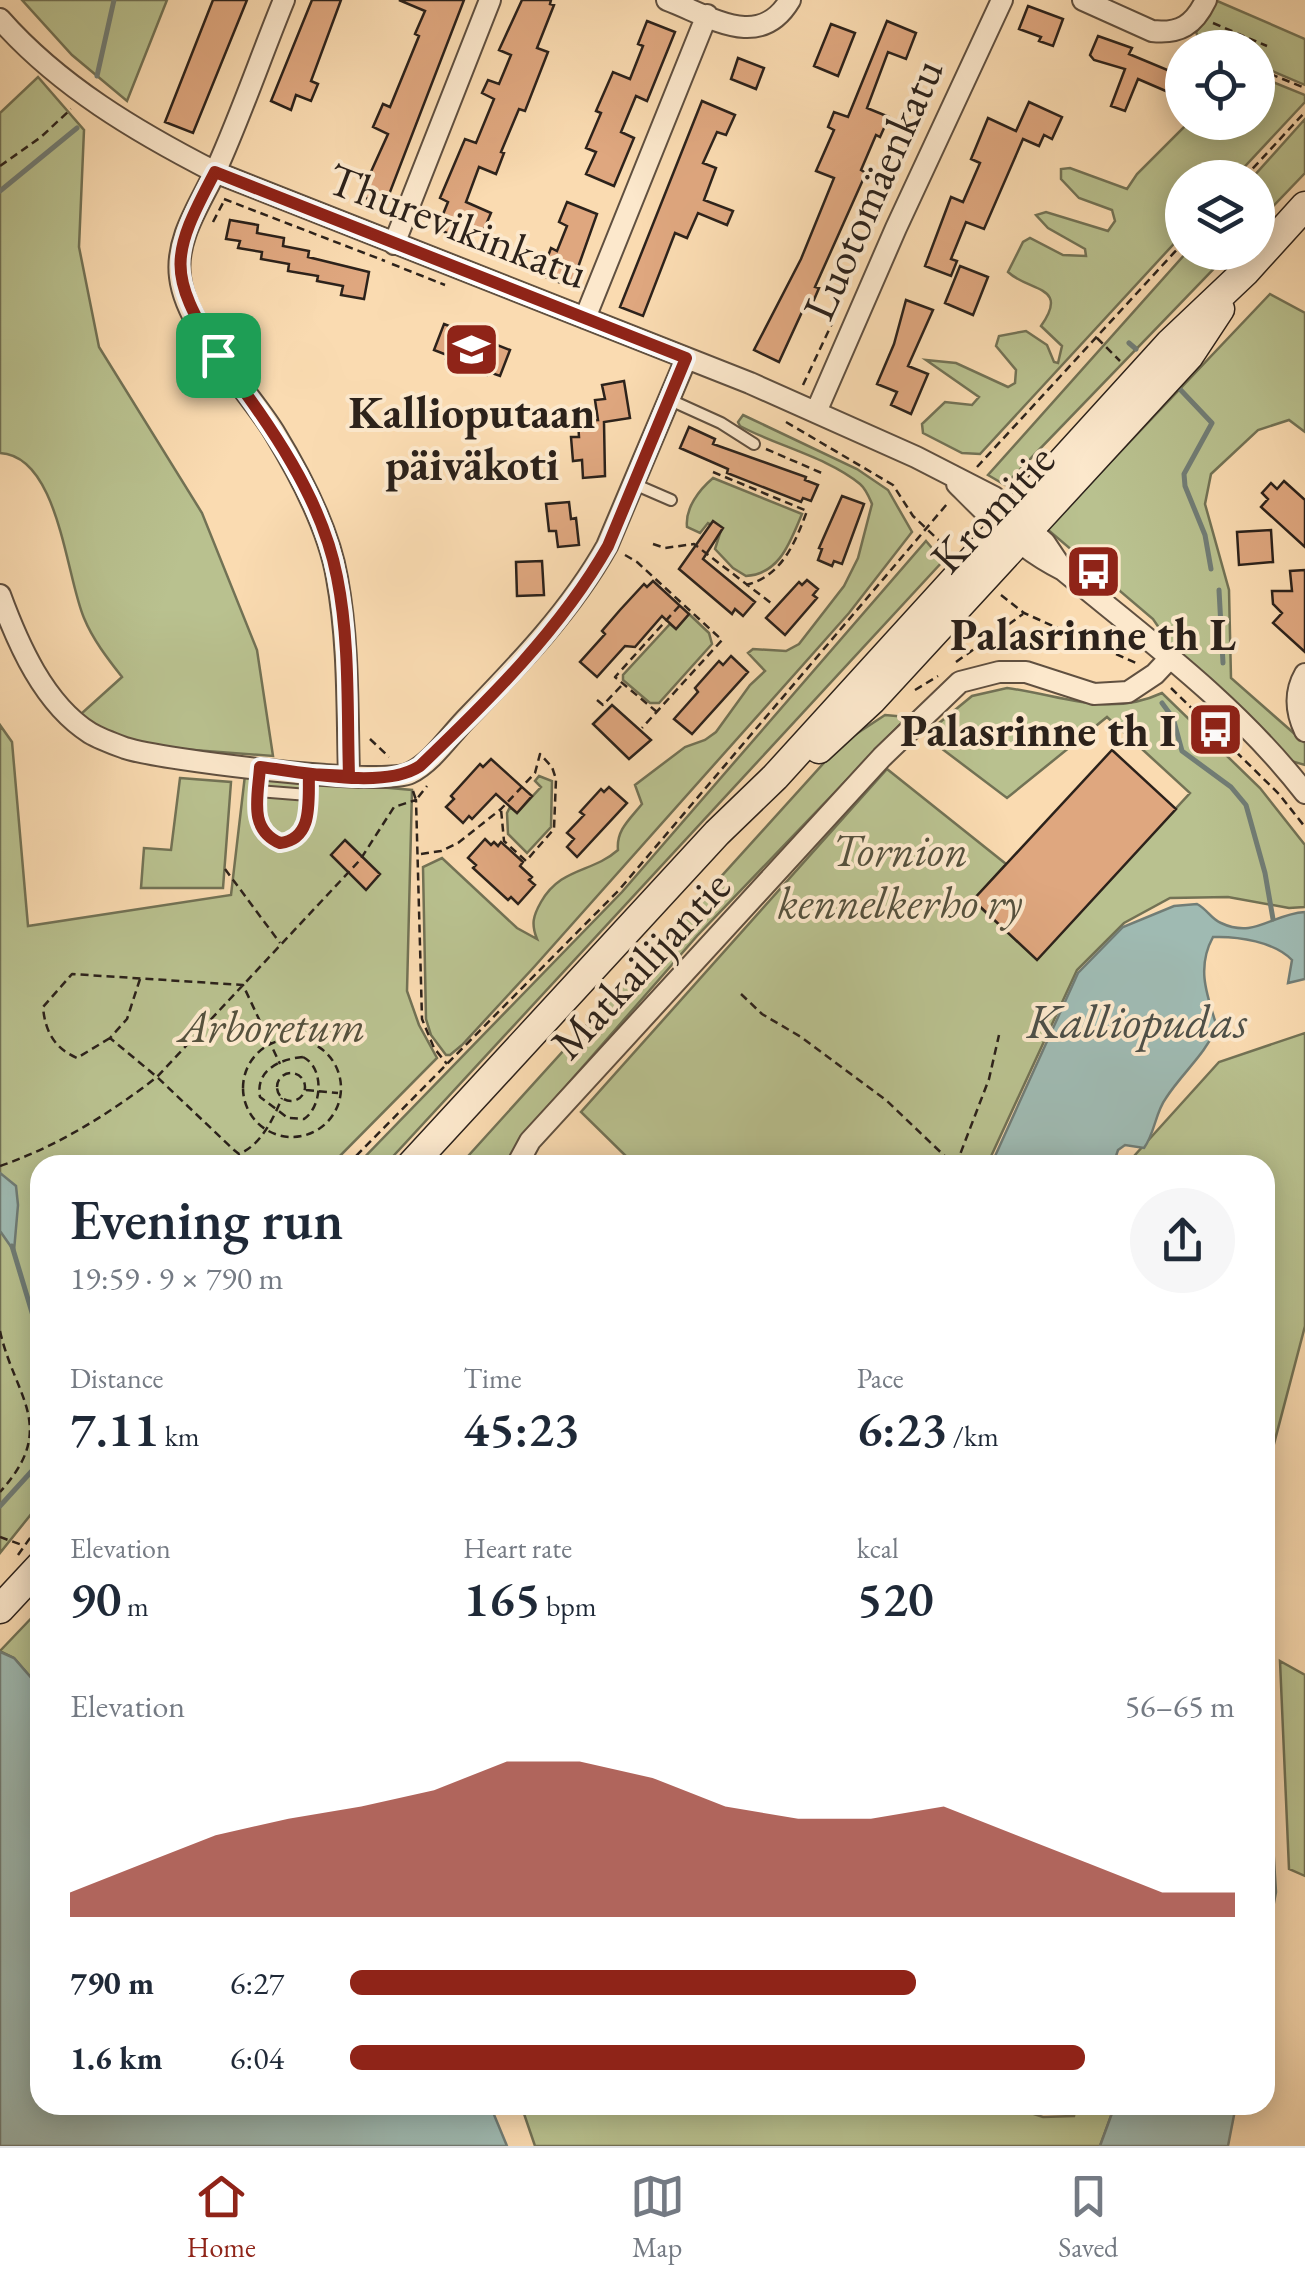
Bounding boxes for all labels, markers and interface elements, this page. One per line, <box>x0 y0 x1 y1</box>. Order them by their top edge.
map controls <box>1165 30 1275 270</box>
button: locate <box>1165 30 1275 140</box>
street label: Luotomäenkatu <box>789 49 956 329</box>
street label: Thurevikinkatu <box>320 149 596 301</box>
button: layers <box>1165 160 1275 270</box>
pin <box>176 313 261 398</box>
school or university icon: Kallioputaan päiväkoti <box>442 320 502 380</box>
icon: arrive <box>191 328 246 383</box>
place label: Kallioputaan päiväkoti <box>349 383 595 493</box>
street label: Kromitie <box>917 431 1067 585</box>
bus stop icon: Palasrinne th L <box>1063 542 1123 602</box>
place label: Palasrinne th L <box>950 605 1237 663</box>
bus stop icon: Palasrinne th I <box>1185 700 1245 760</box>
place label: Palasrinne th I <box>900 701 1176 759</box>
park label: Tornion kennelkerho ry <box>778 821 1022 931</box>
street label: Matkailijantie <box>538 857 742 1071</box>
water label: Kalliopudas <box>1026 990 1248 1052</box>
park label: Arboretum <box>176 997 365 1055</box>
text: Evening run <box>70 1184 343 1255</box>
button: share <box>1130 1188 1235 1293</box>
text: 19:59 · 9 × 790 m <box>70 1257 283 1299</box>
text: Distance <box>70 1360 164 1396</box>
text: Time <box>463 1360 522 1396</box>
text: Pace <box>857 1360 904 1396</box>
text: 7.11 <box>70 1396 159 1461</box>
text: 45:23 <box>463 1396 579 1461</box>
text: 6:23 <box>857 1396 947 1461</box>
text: km <box>159 1418 200 1454</box>
text: /km <box>947 1418 999 1454</box>
text: Elevation <box>70 1530 171 1566</box>
text: Heart rate <box>463 1530 572 1566</box>
text: kcal <box>857 1530 899 1566</box>
text: 90 <box>70 1566 121 1631</box>
text: 165 <box>463 1566 540 1631</box>
text: 520 <box>857 1566 934 1631</box>
text: m <box>121 1588 149 1624</box>
text: bpm <box>540 1588 597 1624</box>
text: Elevation <box>70 1685 185 1727</box>
text: 56–65 m <box>1125 1685 1235 1727</box>
text: 790 m <box>70 1962 154 2004</box>
text: 6:27 <box>230 1962 284 2004</box>
text: 1.6 km <box>70 2037 163 2079</box>
text: 6:04 <box>230 2037 284 2079</box>
tab: Home <box>187 2169 256 2265</box>
tab: Map <box>630 2169 685 2265</box>
tab: Saved <box>1058 2169 1118 2265</box>

